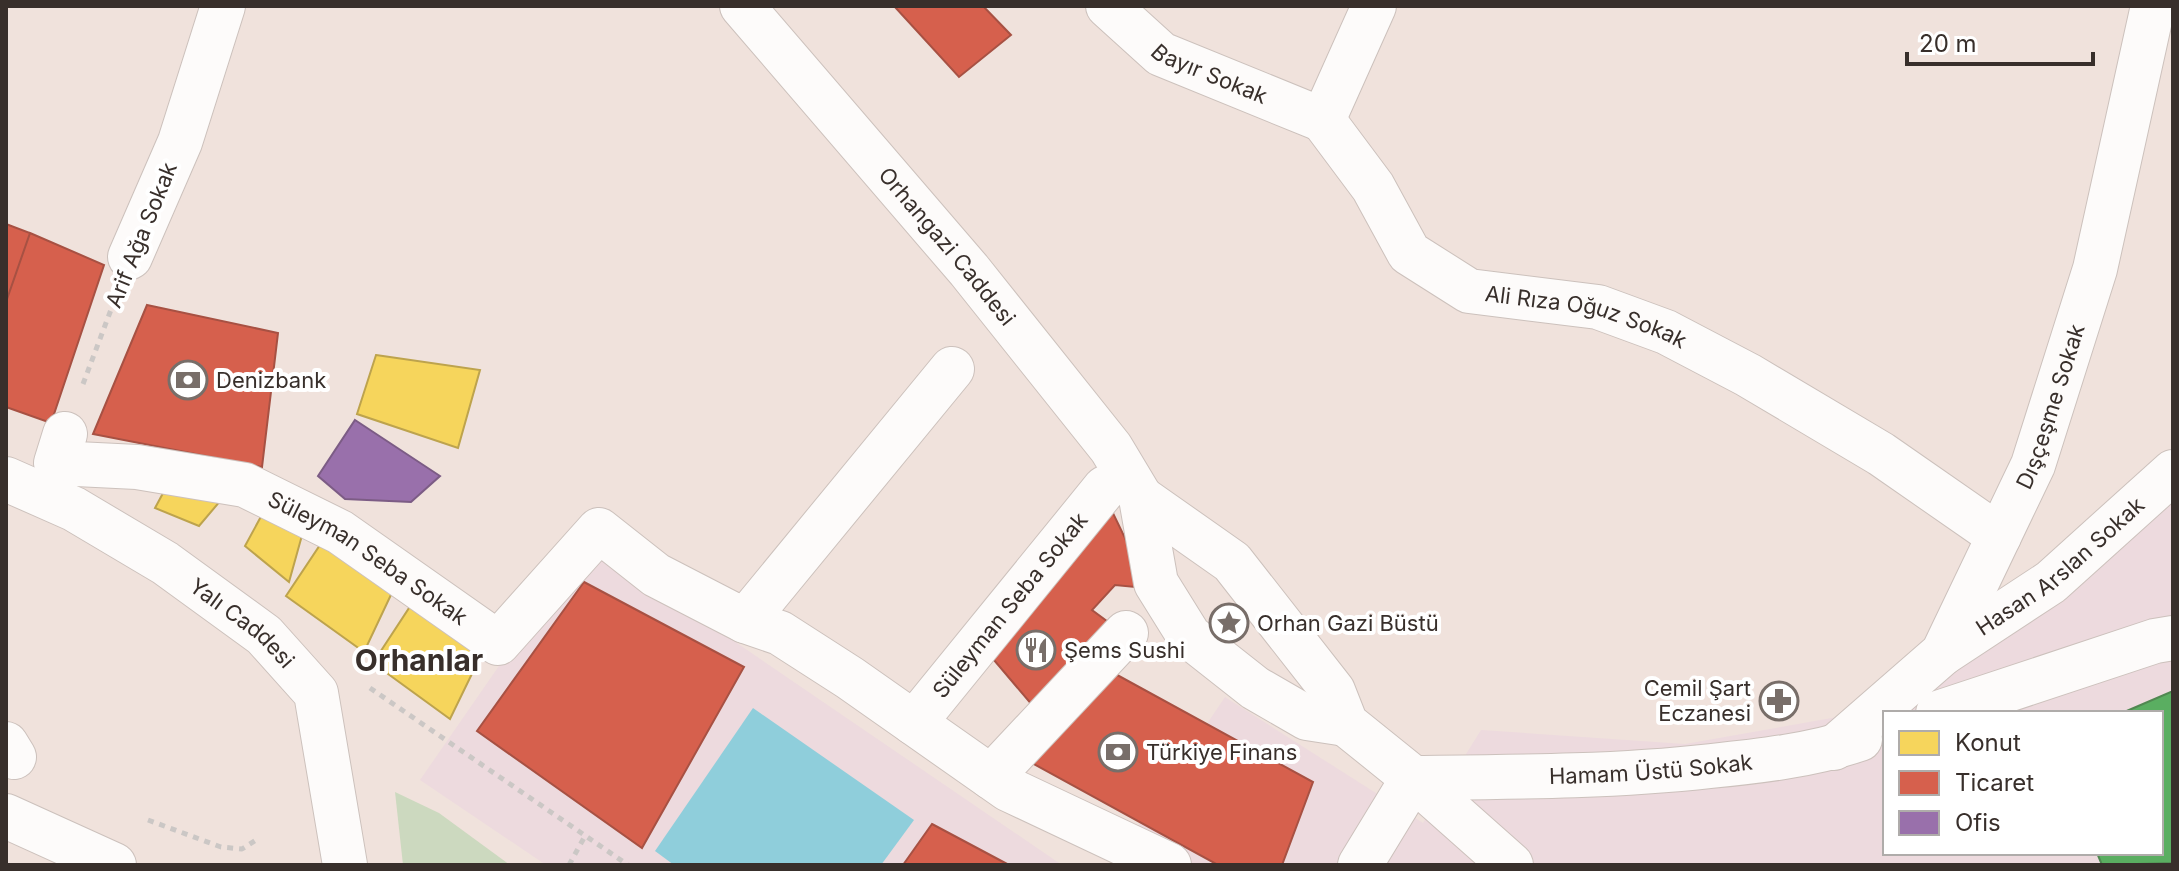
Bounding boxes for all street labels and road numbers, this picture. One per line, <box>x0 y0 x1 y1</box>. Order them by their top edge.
street label: Bayır Sokak <box>1146 38 1271 109</box>
street label: Arif Ağa Sokak <box>100 159 182 311</box>
street label: Orhangazi Caddesi <box>873 162 1021 331</box>
street label: Ali Rıza Oğuz Sokak <box>1484 280 1691 354</box>
street label: Dışçeşme Sokak <box>2010 321 2090 493</box>
street label: Süleyman Seba Sokak <box>264 486 472 630</box>
street label: Hasan Arslan Sokak <box>1971 492 2149 641</box>
street label: Süleyman Seba Sokak <box>927 507 1093 703</box>
street label: Yalı Caddesi <box>185 572 300 673</box>
street label: Hamam Üstü Sokak <box>1549 749 1754 789</box>

